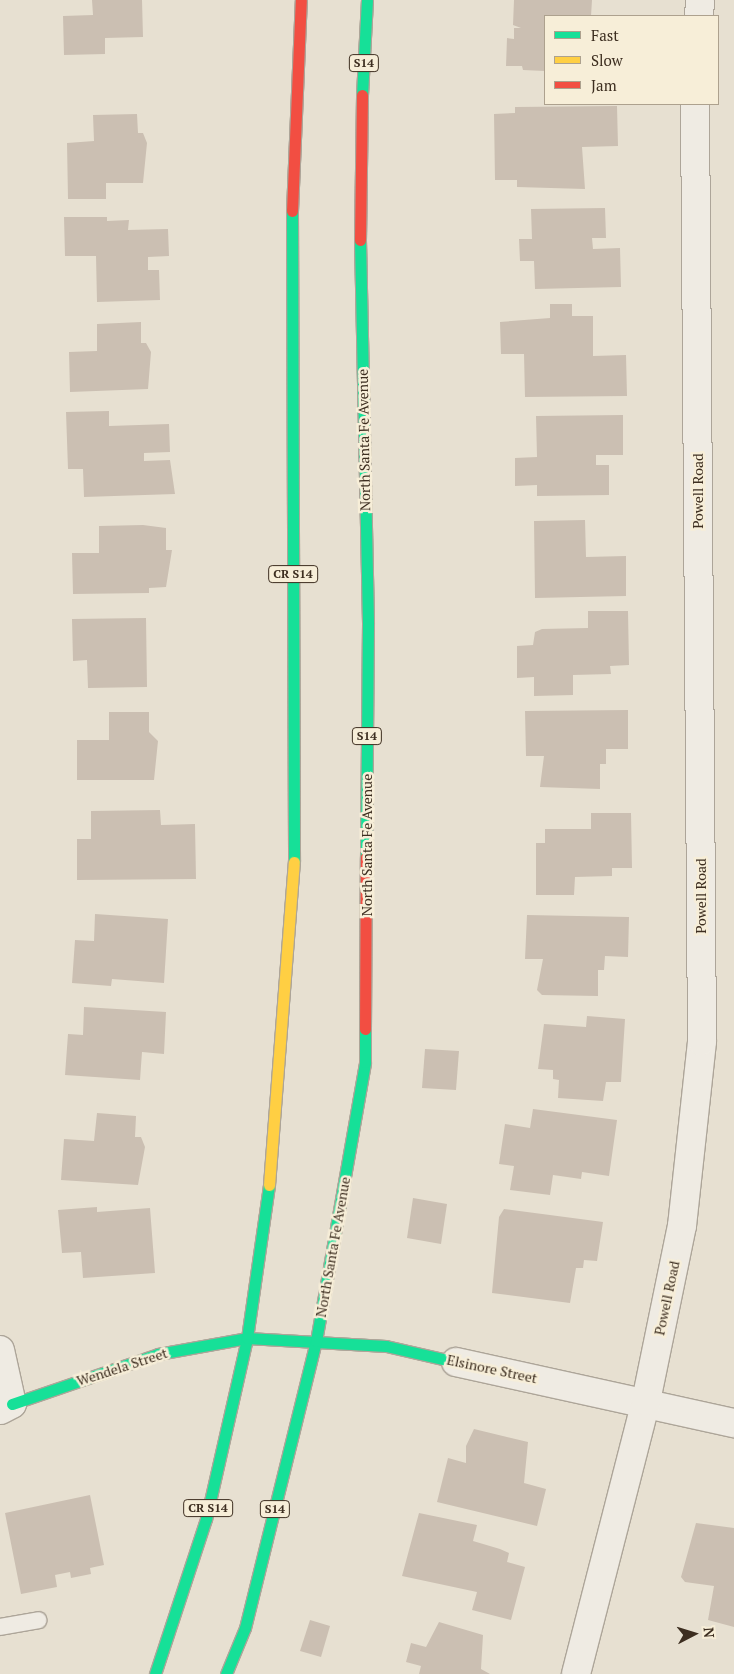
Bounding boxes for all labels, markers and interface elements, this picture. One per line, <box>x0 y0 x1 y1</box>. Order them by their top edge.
legend <box>544 15 719 105</box>
text: Fast <box>591 25 619 45</box>
text: Slow <box>591 50 623 70</box>
road number: S14 <box>348 54 380 72</box>
text: Jam <box>591 75 617 95</box>
street label: North Santa Fe Avenue <box>354 369 374 511</box>
street label: Powell Road <box>690 453 706 529</box>
road number: CR S14 <box>268 564 318 584</box>
road number: S14 <box>351 726 383 746</box>
street label: North Santa Fe Avenue <box>359 774 375 916</box>
street label: Powell Road <box>693 858 709 934</box>
street label: North Santa Fe Avenue <box>312 1175 354 1319</box>
street label: Powell Road <box>651 1259 683 1337</box>
street label: Wendela Street <box>75 1344 169 1390</box>
street label: Elsinore Street <box>445 1351 539 1387</box>
road number: CR S14 <box>183 1499 233 1518</box>
road number: S14 <box>259 1500 291 1518</box>
north arrow <box>669 1609 719 1659</box>
text: N <box>700 1627 719 1639</box>

